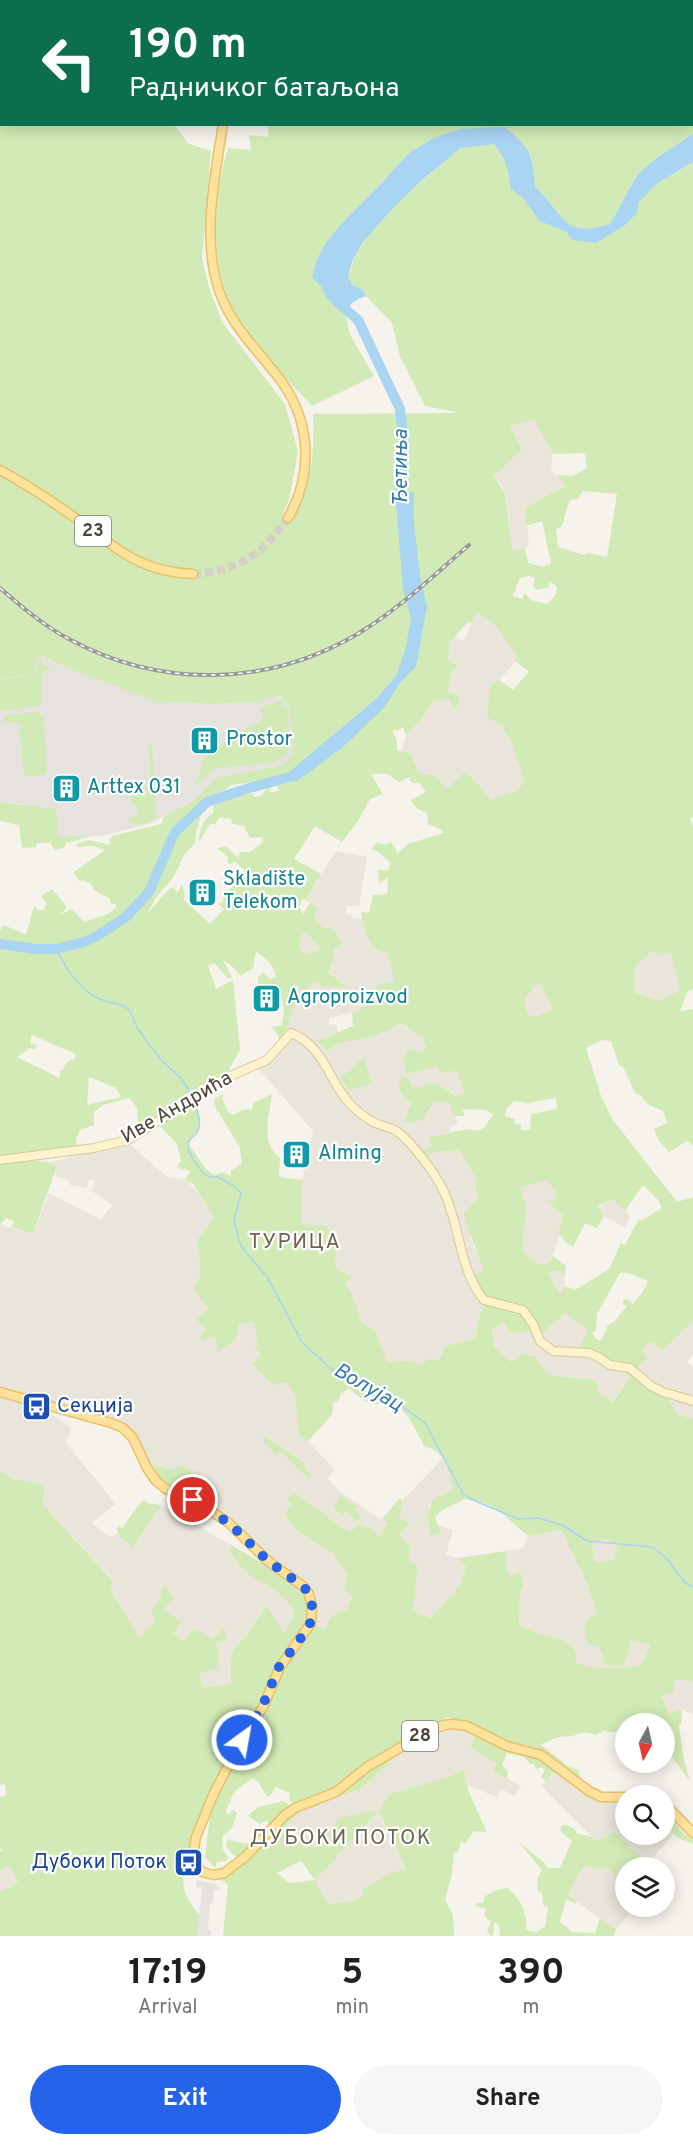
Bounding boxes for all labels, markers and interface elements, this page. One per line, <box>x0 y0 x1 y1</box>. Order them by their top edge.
text: 190 m <box>129 20 247 73</box>
icon: left <box>30 24 108 102</box>
text: Радничког батаљона <box>129 72 399 106</box>
water label: Ђетиња <box>388 429 415 507</box>
road number: 23 <box>75 516 111 546</box>
building icon: Prostor <box>189 724 221 756</box>
place label: Prostor <box>226 727 292 753</box>
building icon: Arttex 031 <box>50 772 82 804</box>
place label: Arttex 031 <box>87 775 181 801</box>
place label: Skladište Telekom <box>223 867 305 916</box>
building icon: Skladište Telekom <box>186 876 218 908</box>
building icon: Agroproizvod <box>250 982 282 1014</box>
place label: Agroproizvod <box>287 985 408 1011</box>
street label: Иве Андрића <box>117 1066 237 1150</box>
building icon: Alming <box>281 1138 313 1170</box>
place label: Alming <box>318 1141 382 1167</box>
district label: ТУРИЦА <box>249 1229 341 1256</box>
water label: Волујац <box>328 1357 408 1419</box>
bus stop icon: Секција <box>20 1391 52 1423</box>
place label: Секција <box>57 1394 133 1420</box>
pin <box>167 1474 218 1525</box>
icon: arrive <box>176 1483 209 1516</box>
position arrow <box>210 1708 274 1772</box>
north arrow <box>615 1713 675 1773</box>
map controls <box>615 1713 675 1917</box>
road number: 28 <box>402 1721 438 1751</box>
button: search <box>615 1785 675 1845</box>
district label: ДУБОКИ ПОТОК <box>250 1825 432 1852</box>
bus stop icon: Дубоки Поток <box>172 1847 204 1879</box>
place label: Дубоки Поток <box>32 1850 167 1876</box>
button: layers <box>615 1857 675 1917</box>
text: 17:19 <box>128 1951 207 1997</box>
text: 5 <box>341 1951 363 1997</box>
text: 390 <box>497 1951 565 1997</box>
text: Arrival <box>138 1995 198 2021</box>
text: min <box>336 1995 369 2021</box>
text: m <box>522 1995 539 2021</box>
button: Exit <box>30 2065 341 2134</box>
button: Share <box>353 2065 663 2134</box>

